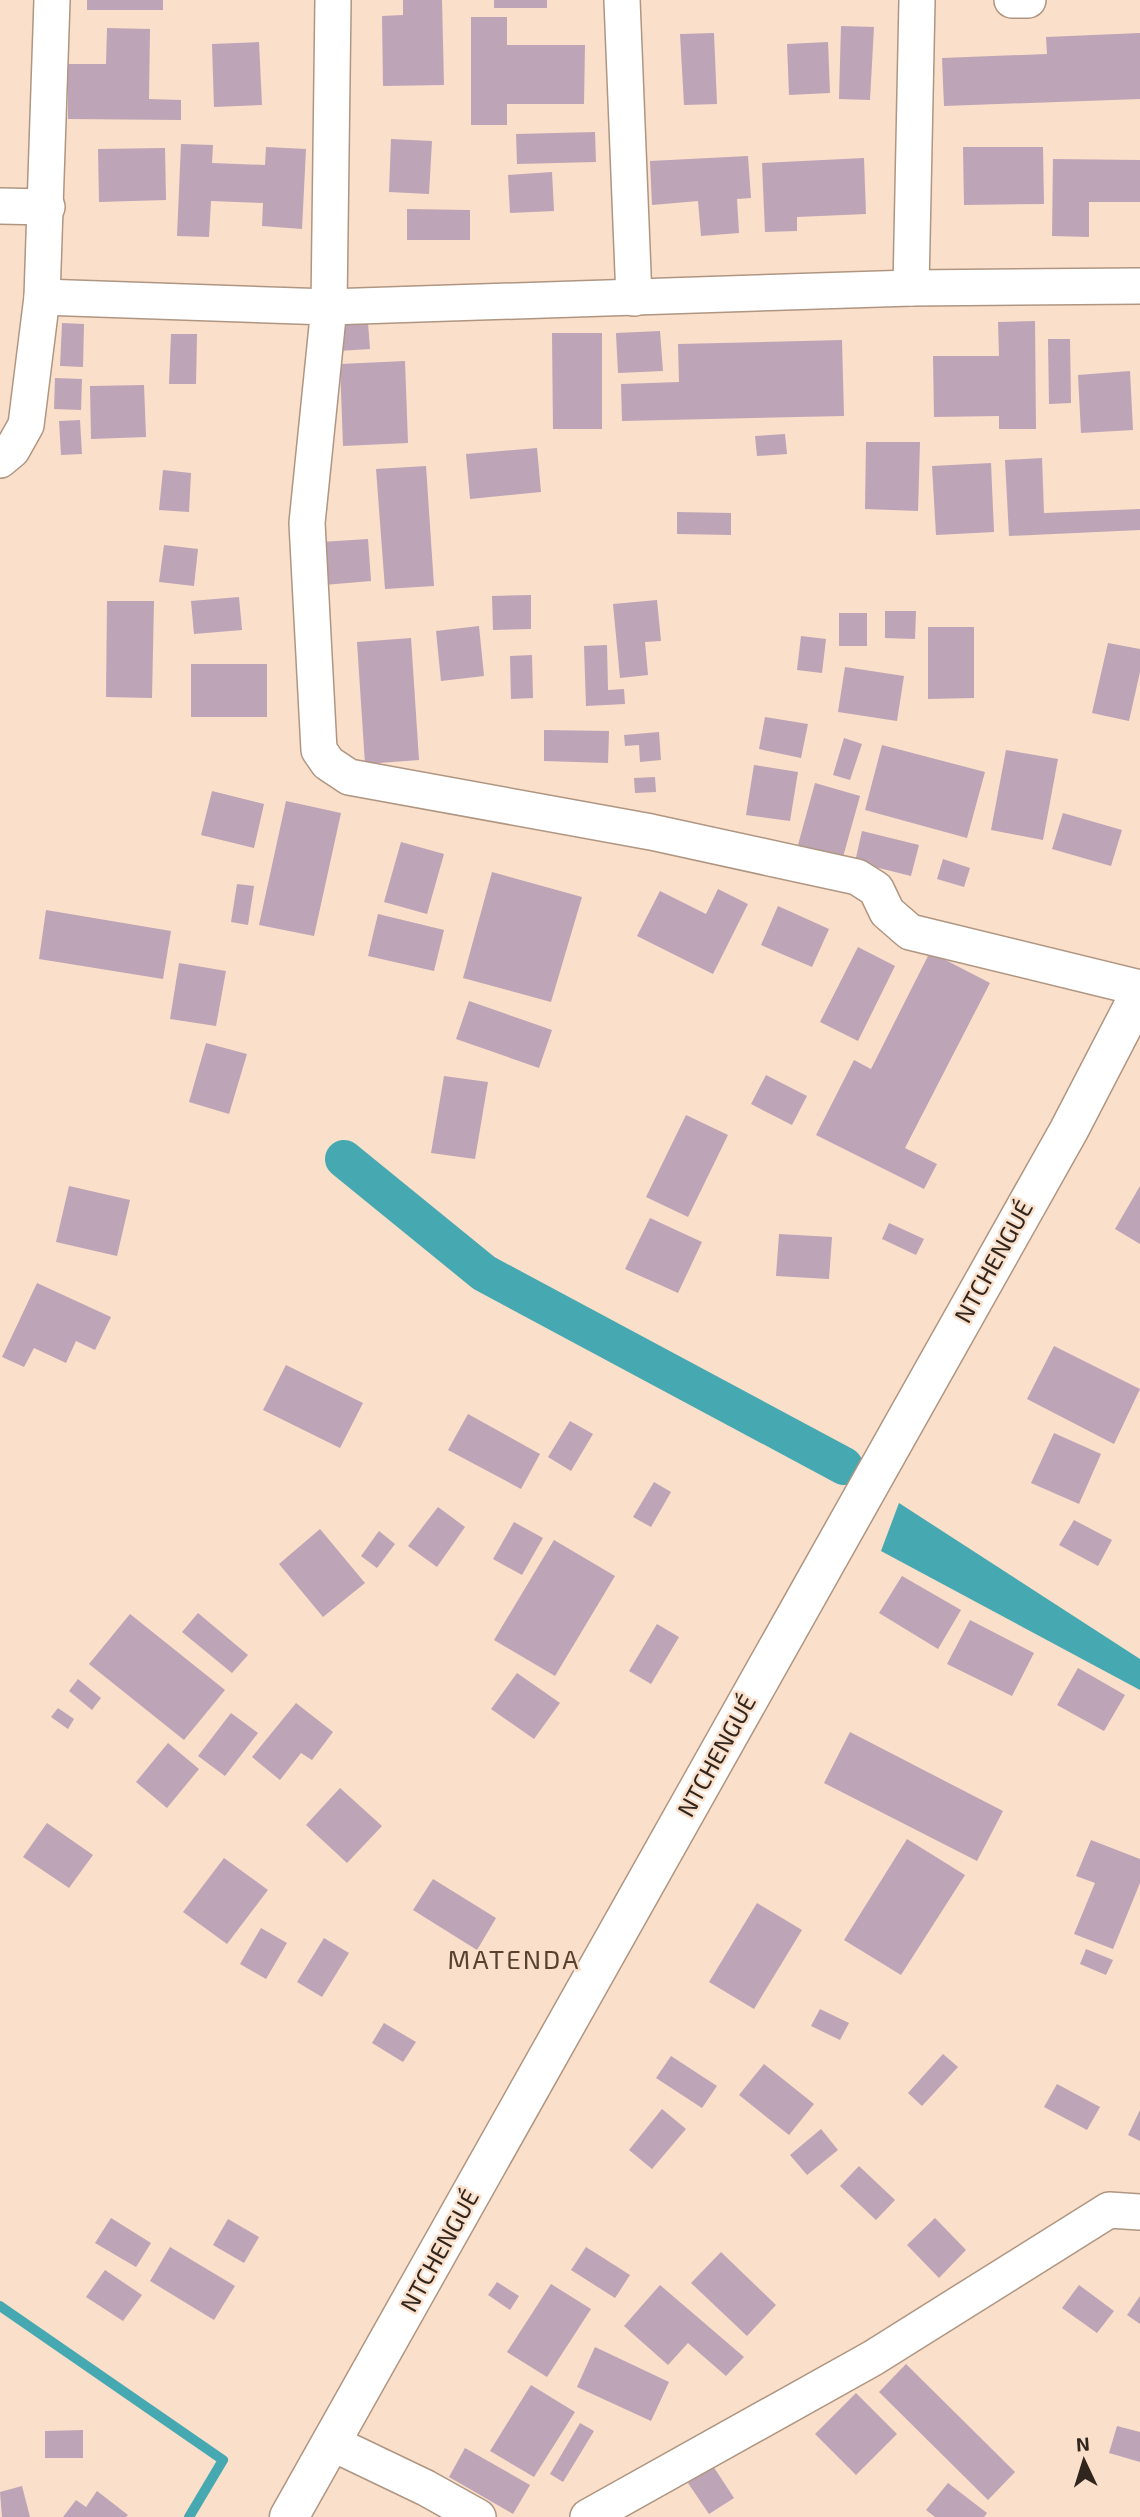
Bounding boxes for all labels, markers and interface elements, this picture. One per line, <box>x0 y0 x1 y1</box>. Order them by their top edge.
street label: NTCHENGUÉ <box>947 1195 1038 1327</box>
street label: NTCHENGUÉ <box>670 1689 761 1821</box>
district label: MATENDA <box>448 1943 580 1974</box>
street label: NTCHENGUÉ <box>393 2184 484 2316</box>
north arrow <box>1049 2426 1119 2496</box>
text: N <box>1075 2432 1090 2455</box>

